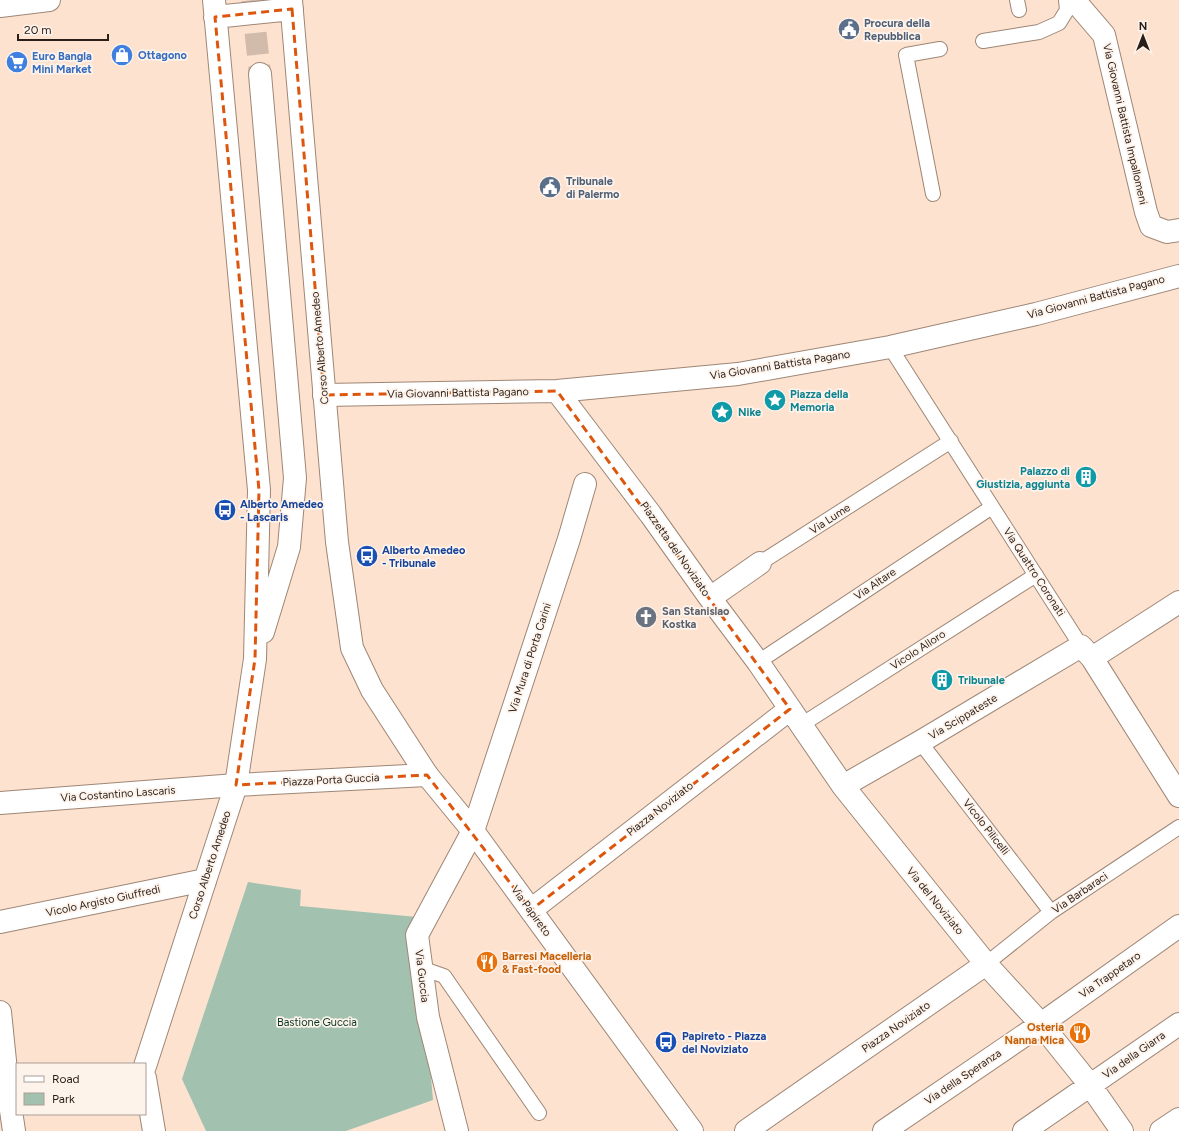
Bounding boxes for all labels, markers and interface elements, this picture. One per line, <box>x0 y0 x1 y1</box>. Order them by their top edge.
scale bar <box>18 16 108 42</box>
public building icon: Procura della Repubblica <box>836 16 862 42</box>
north arrow <box>1123 16 1163 56</box>
place label: Procura della Repubblica <box>864 17 930 43</box>
text: N <box>1139 20 1147 33</box>
text: 20 m <box>24 23 52 37</box>
shop icon: Ottagono <box>109 42 135 68</box>
street label: Via Giovanni Battista Impallomeni <box>1100 42 1150 206</box>
supermarket icon: Euro Bangla Mini Market <box>4 49 30 75</box>
place label: Ottagono <box>138 49 188 62</box>
place label: Euro Bangla Mini Market <box>32 50 92 76</box>
public building icon: Tribunale di Palermo <box>537 174 563 200</box>
place label: Tribunale di Palermo <box>566 175 620 201</box>
street label: Via Giovanni Battista Pagano <box>1026 272 1166 322</box>
street label: Corso Alberto Amedeo <box>309 291 331 405</box>
street label: Via Giovanni Battista Pagano <box>709 348 851 382</box>
street label: Via Giovanni Battista Pagano <box>387 385 529 401</box>
place icon: Piazza della Memoria <box>762 387 788 413</box>
place label: Piazza della Memoria <box>790 388 848 414</box>
place icon: Nike <box>709 399 735 425</box>
place label: Nike <box>738 406 761 419</box>
building icon: Palazzo di Giustizia, aggiunta <box>1073 464 1099 490</box>
place label: Palazzo di Giustizia, aggiunta <box>976 465 1070 491</box>
bus stop icon: Alberto Amedeo - Lascaris <box>212 497 238 523</box>
place label: Alberto Amedeo - Lascaris <box>240 498 324 524</box>
street label: Piazzetta del Noviziato <box>637 499 713 599</box>
street label: Via Lume <box>807 501 853 537</box>
street label: Via Quattro Coronati <box>1001 525 1067 619</box>
bus stop icon: Alberto Amedeo - Tribunale <box>354 543 380 569</box>
place label: Alberto Amedeo - Tribunale <box>382 544 466 570</box>
street label: Via Altare <box>852 565 898 603</box>
street label: Via Mura di Porta Carini <box>506 601 554 715</box>
church icon: San Stanislao Kostka <box>633 604 659 630</box>
place label: San Stanislao Kostka <box>662 605 730 631</box>
street label: Vicolo Alloro <box>888 627 948 673</box>
building icon: Tribunale <box>929 667 955 693</box>
place label: Tribunale <box>958 674 1005 687</box>
street label: Via Scippateste <box>926 691 1000 743</box>
street label: Piazza Porta Guccia <box>282 771 380 789</box>
street label: Piazza Noviziato <box>624 779 696 839</box>
street label: Via Costantino Lascaris <box>60 783 176 805</box>
street label: Vicolo Pilicelli <box>960 796 1012 858</box>
street label: Corso Alberto Amedeo <box>186 809 234 921</box>
street label: Via del Noviziato <box>904 865 966 937</box>
street label: Via Barbaraci <box>1050 870 1110 916</box>
street label: Vicolo Argisto Giuffredi <box>45 883 161 919</box>
street label: Via Papireto <box>508 883 554 939</box>
street label: Via Guccia <box>412 949 432 1003</box>
restaurant icon: Barresi Macelleria & Fast-food <box>474 949 500 975</box>
street label: Via Trappetaro <box>1077 949 1143 1001</box>
place label: Barresi Macelleria & Fast-food <box>502 950 592 976</box>
street label: Piazza Noviziato <box>859 999 933 1055</box>
park label: Bastione Guccia <box>277 1016 357 1029</box>
restaurant icon: Osteria Nanna Mica <box>1067 1020 1093 1046</box>
place label: Osteria Nanna Mica <box>1004 1021 1064 1047</box>
bus stop icon: Papireto - Piazza del Noviziato <box>653 1029 679 1055</box>
street label: Via della Giarra <box>1100 1029 1168 1081</box>
place label: Papireto - Piazza del Noviziato <box>682 1030 766 1056</box>
street label: Via della Speranza <box>922 1046 1004 1108</box>
legend <box>16 1063 146 1115</box>
text: Road <box>52 1072 80 1086</box>
text: Park <box>52 1092 75 1106</box>

